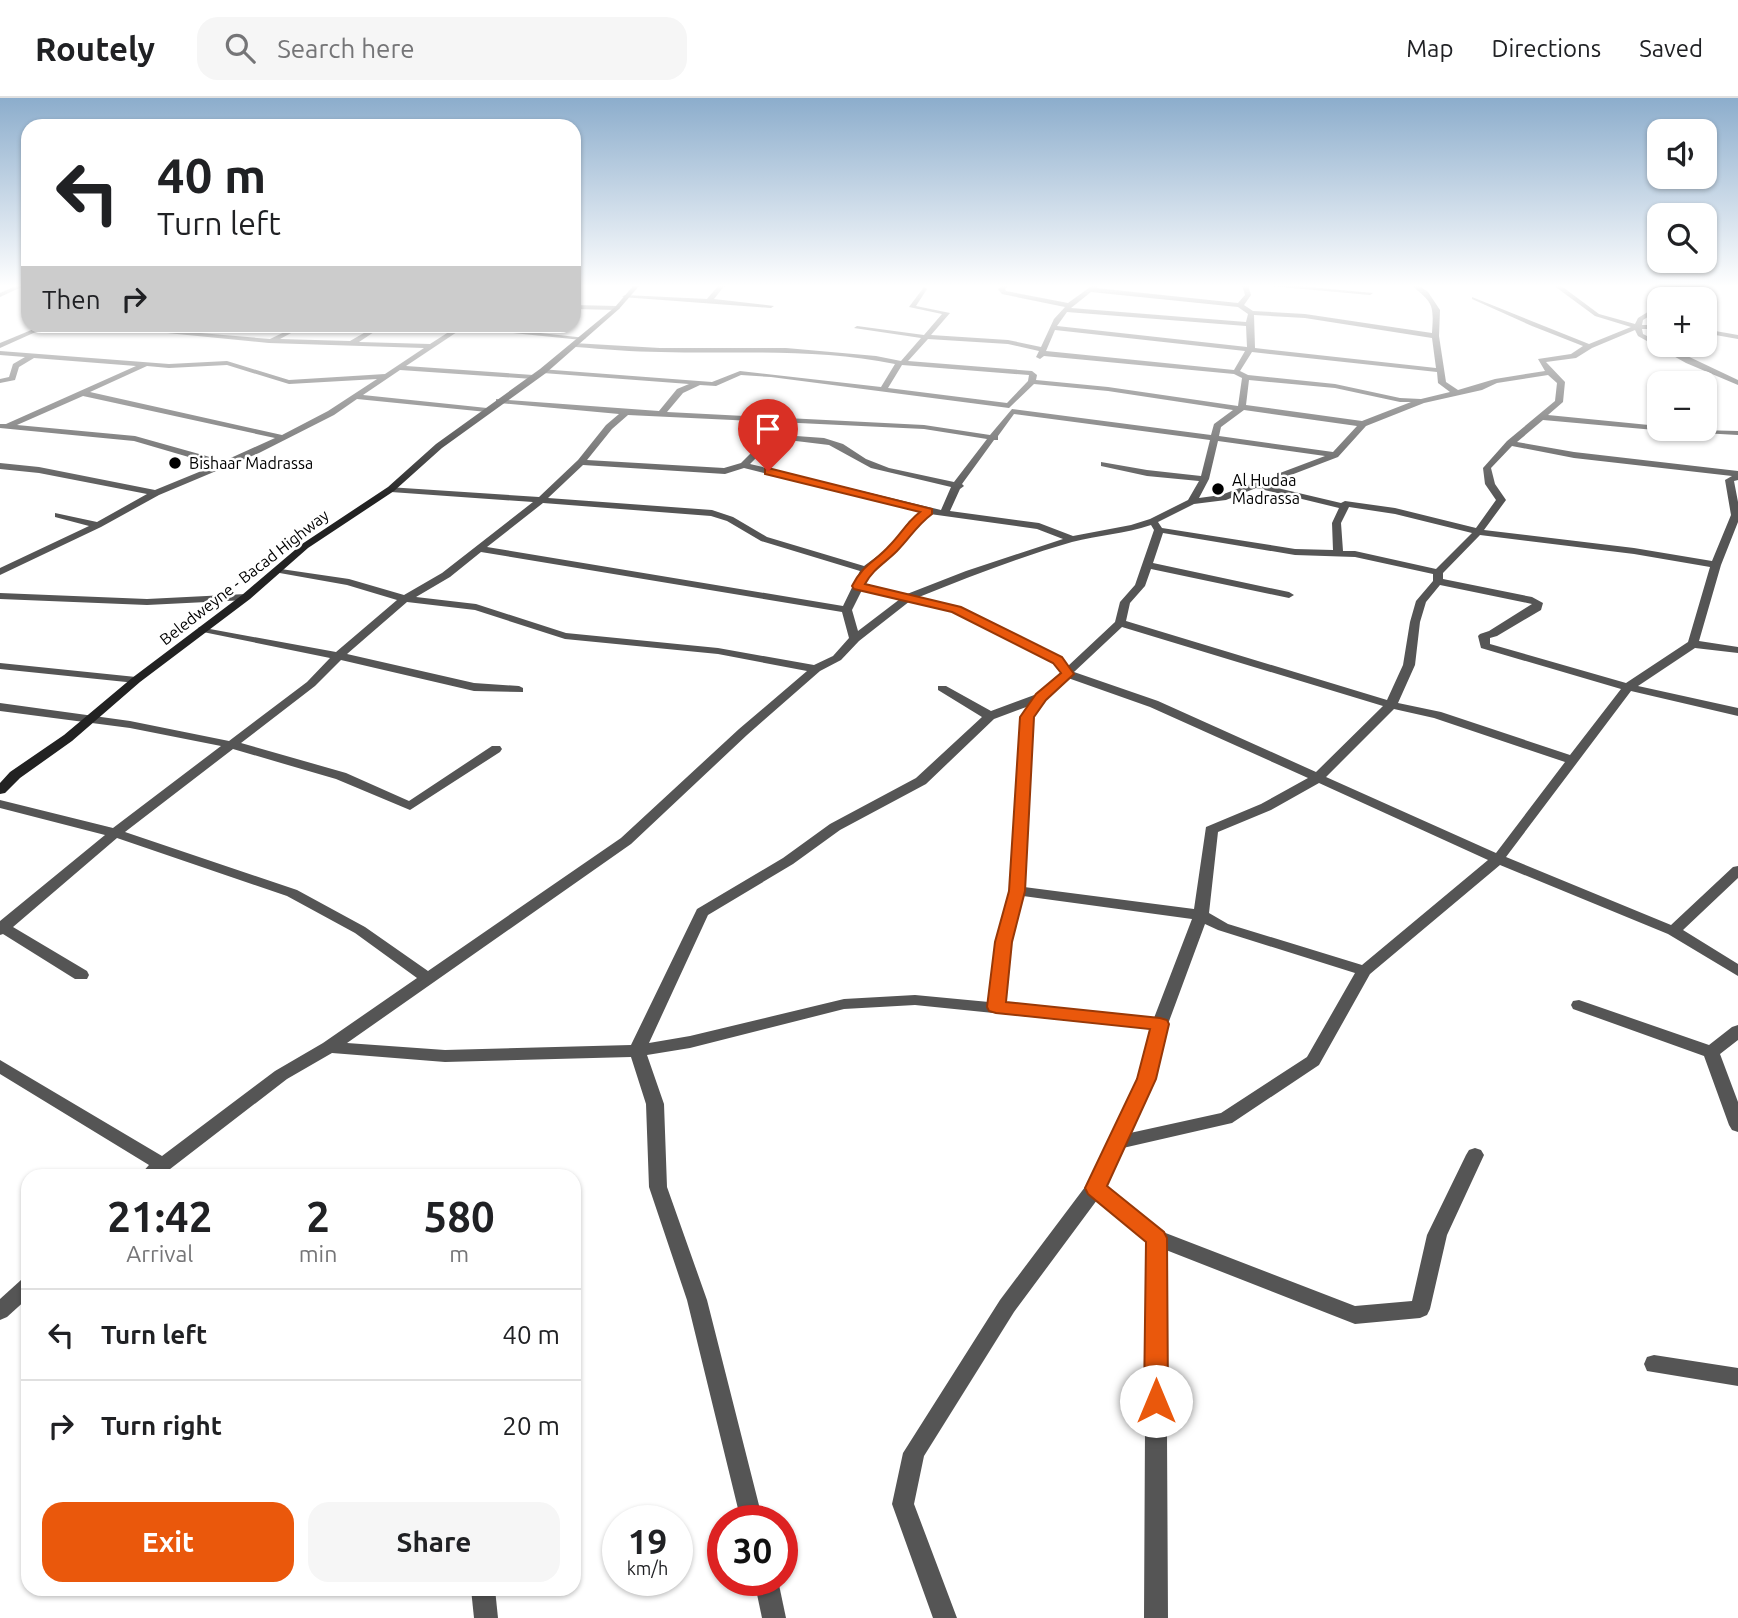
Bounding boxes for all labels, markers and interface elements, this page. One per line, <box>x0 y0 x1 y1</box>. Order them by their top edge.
search box <box>197 17 687 80</box>
icon: search <box>221 29 259 67</box>
text: Routely <box>35 30 155 67</box>
text: Search here <box>277 34 415 63</box>
text: Map <box>1406 35 1453 62</box>
text: Directions <box>1491 35 1601 62</box>
text: Saved <box>1639 35 1703 62</box>
map controls <box>1647 119 1717 441</box>
button: sound <box>1647 119 1717 189</box>
icon: left <box>42 147 133 238</box>
text: 40 m <box>157 147 266 202</box>
button: search <box>1647 203 1717 273</box>
text: Turn left <box>157 205 281 241</box>
icon: right <box>115 280 153 318</box>
text: Then <box>42 285 101 314</box>
button: + <box>1647 287 1717 357</box>
button: − <box>1647 371 1717 441</box>
pin <box>738 399 798 471</box>
icon: arrive <box>749 410 787 448</box>
place label: Bishaar Madrassa <box>189 454 313 472</box>
marker: Bishaar Madrassa <box>167 455 183 471</box>
place label: Al Hudaa Madrassa <box>1232 471 1300 507</box>
marker: Al Hudaa Madrassa <box>1210 481 1226 497</box>
street label: Beledweyne - Bacad Highway <box>156 505 332 648</box>
text: 21:42 <box>107 1193 212 1240</box>
text: 2 <box>306 1193 330 1240</box>
text: 580 <box>424 1193 495 1240</box>
text: Arrival <box>126 1241 193 1266</box>
text: min <box>299 1241 337 1266</box>
text: m <box>449 1241 469 1266</box>
icon: left <box>42 1316 80 1354</box>
text: Turn left <box>101 1320 207 1349</box>
text: 40 m <box>502 1320 560 1349</box>
position arrow <box>1119 1364 1193 1438</box>
icon: right <box>42 1407 80 1445</box>
text: Turn right <box>101 1411 222 1440</box>
text: 20 m <box>502 1411 560 1440</box>
button: Exit <box>42 1502 294 1582</box>
button: Share <box>308 1502 560 1582</box>
speed limit sign: 30 <box>707 1505 798 1596</box>
text: 19 <box>628 1521 667 1561</box>
text: km/h <box>627 1558 668 1578</box>

